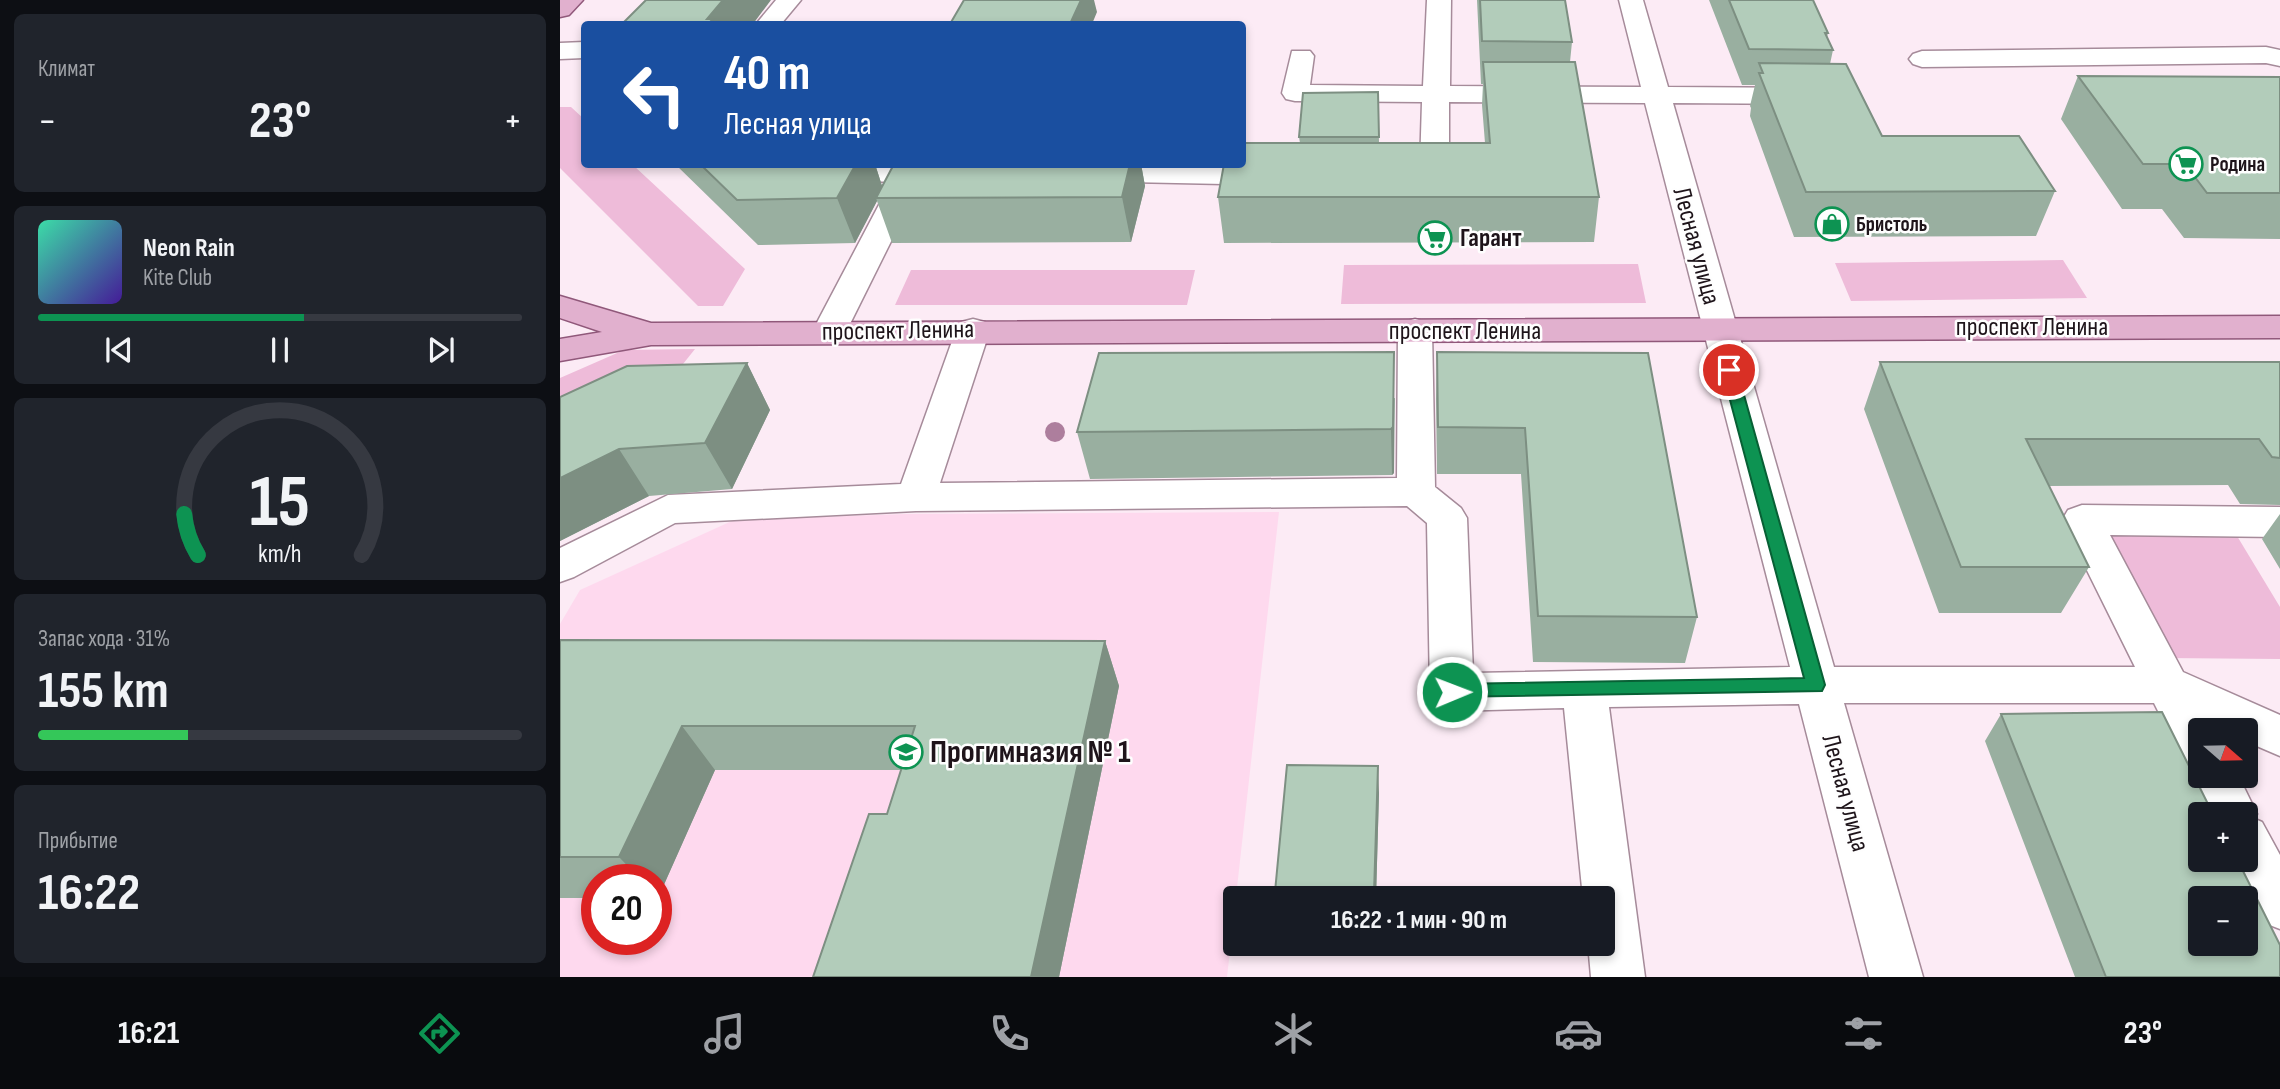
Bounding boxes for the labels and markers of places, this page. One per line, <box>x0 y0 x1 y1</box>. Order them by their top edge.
supermarket icon: Родина <box>2167 145 2205 183</box>
place label: Родина <box>2210 152 2265 177</box>
shop icon: Бристоль <box>1813 205 1851 243</box>
place label: Бристоль <box>1856 212 1927 237</box>
supermarket icon: Гарант <box>1416 219 1454 257</box>
place label: Гарант <box>1460 223 1522 254</box>
pin <box>1699 340 1759 400</box>
school or university icon: Прогимназия № 1 <box>887 733 925 771</box>
place label: Прогимназия № 1 <box>930 733 1131 772</box>

